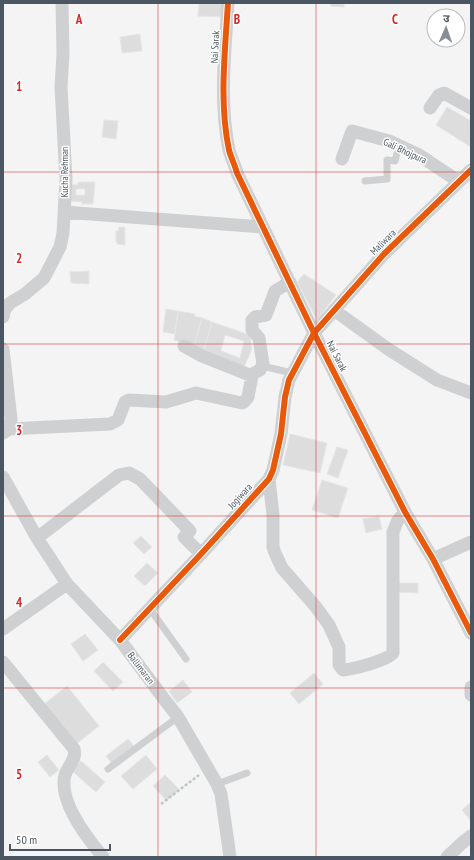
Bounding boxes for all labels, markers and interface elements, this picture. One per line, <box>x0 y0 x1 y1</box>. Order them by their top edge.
north arrow <box>426 8 466 48</box>
text: A <box>75 11 83 28</box>
text: B <box>234 11 240 28</box>
text: C <box>392 11 398 28</box>
text: उ <box>443 11 450 25</box>
street label: Nai Sarak <box>208 30 222 64</box>
text: 1 <box>16 78 22 95</box>
street label: Gali Bhojpura <box>381 135 429 167</box>
street label: Kucha Rehman <box>58 147 71 197</box>
street label: Maliwara <box>367 226 399 258</box>
text: 2 <box>16 250 22 267</box>
street label: Nai Sarak <box>324 339 350 374</box>
text: 3 <box>16 422 22 439</box>
street label: Jogiwara <box>225 481 255 512</box>
text: 4 <box>16 594 23 611</box>
street label: Ballimaran <box>125 649 157 687</box>
text: 5 <box>16 766 22 783</box>
scale bar <box>10 826 110 852</box>
text: 50 m <box>16 832 37 847</box>

